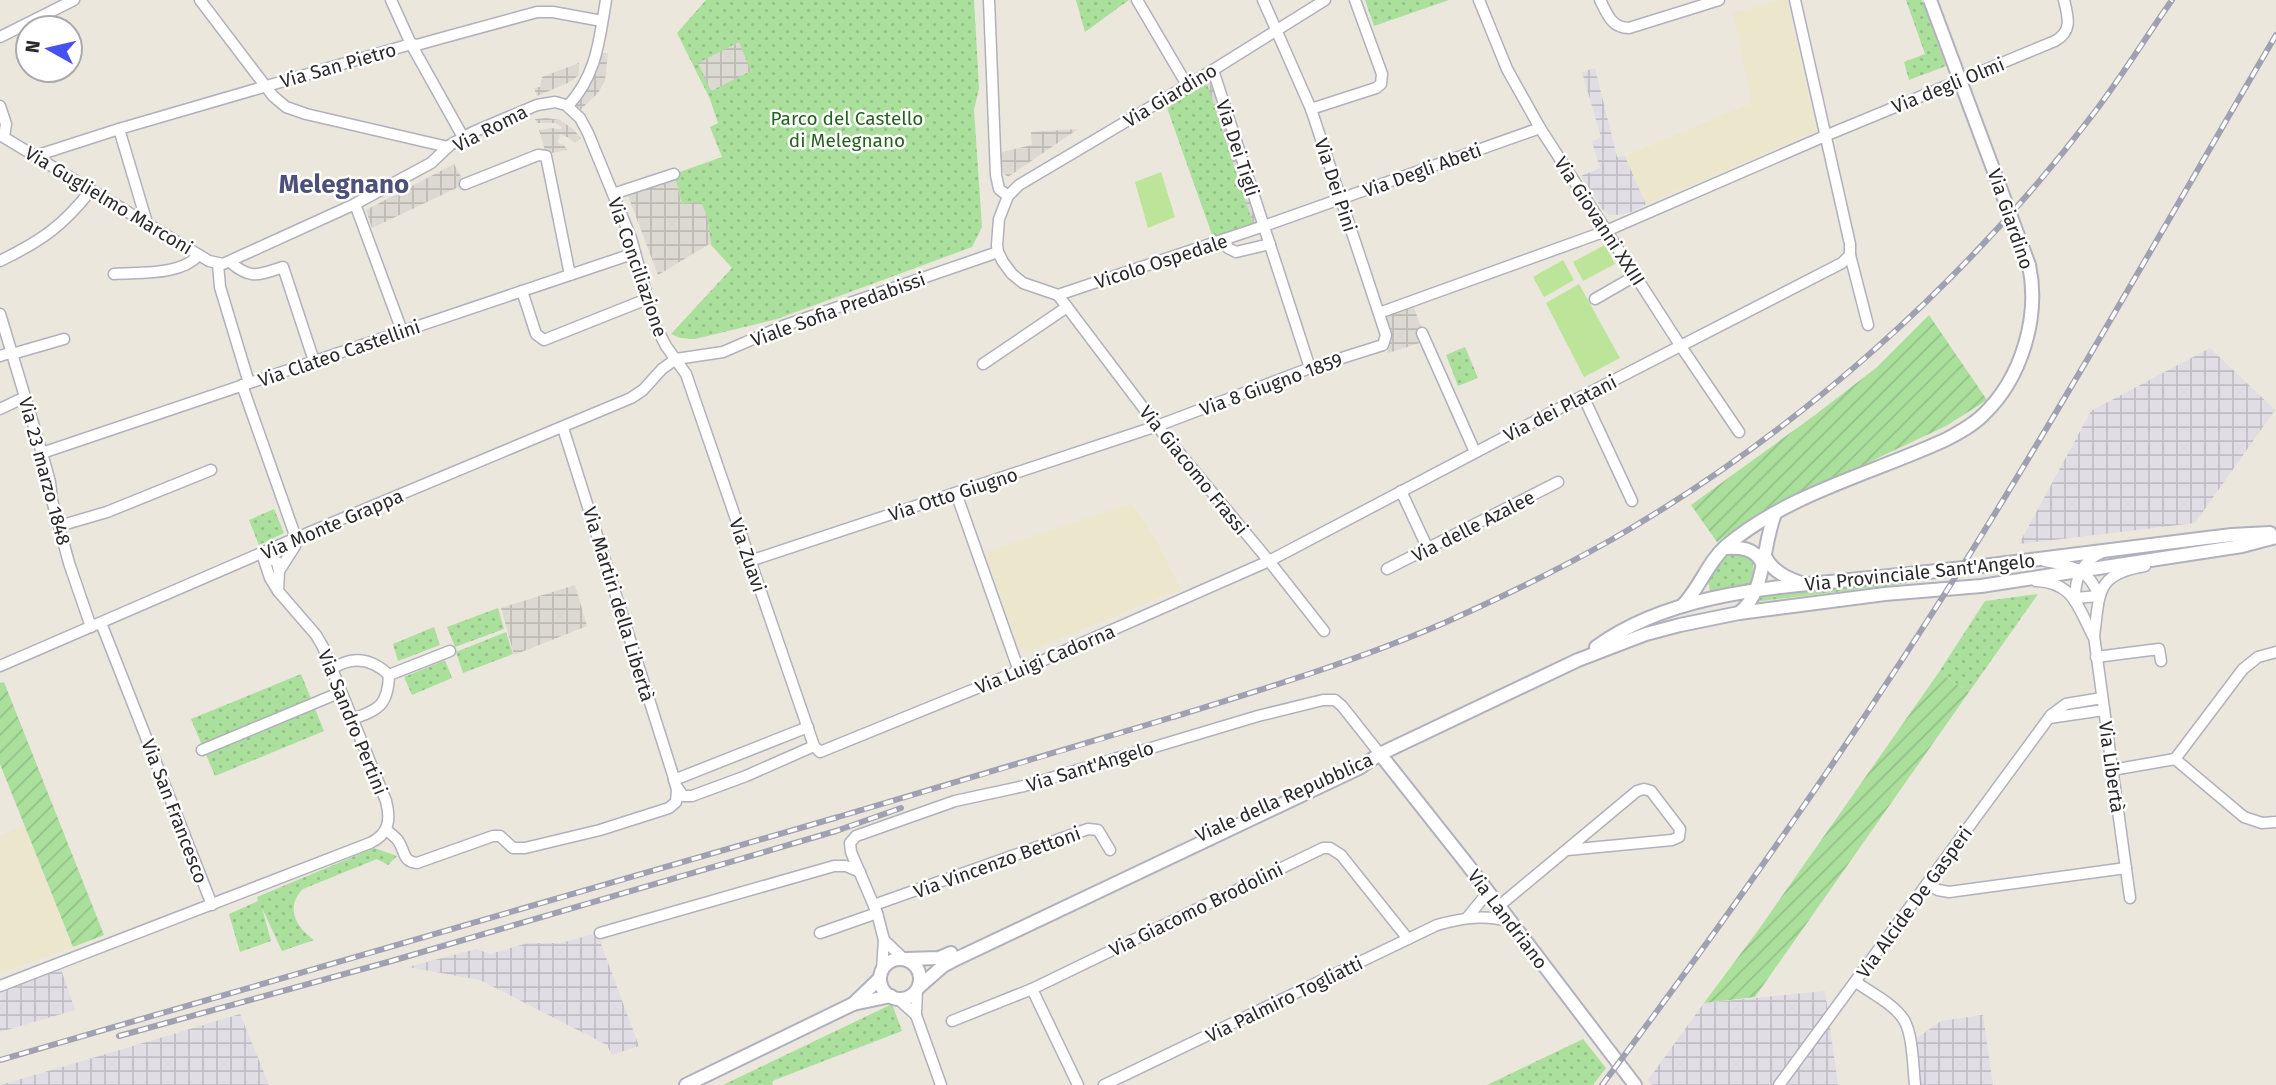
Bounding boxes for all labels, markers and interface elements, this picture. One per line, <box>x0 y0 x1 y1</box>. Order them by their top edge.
north arrow <box>14 14 84 84</box>
street label: Via San Pietro <box>277 38 399 93</box>
text: N <box>20 39 45 55</box>
street label: Via degli Olmi <box>1889 52 2008 118</box>
street label: Via Giardino <box>1119 59 1221 132</box>
street label: Via Dei Tigli <box>1211 97 1264 199</box>
street label: Via Roma <box>449 100 531 157</box>
park label: Parco del Castello di Melegnano <box>771 107 923 152</box>
street label: Via Dei Pini <box>1310 135 1361 235</box>
street label: Via Degli Abeti <box>1360 138 1485 203</box>
street label: Via Guglielmo Marconi <box>21 141 197 260</box>
street label: Via Giovanni XXIII <box>1549 153 1650 290</box>
street label: Via Giardino <box>1983 166 2038 272</box>
district label: Melegnano <box>279 169 409 200</box>
street label: Via Conciliazione <box>603 195 672 340</box>
street label: Vicolo Ospedale <box>1092 229 1230 294</box>
street label: Viale Sofia Predabissi <box>748 267 928 352</box>
street label: Via Clateo Castellini <box>255 315 423 392</box>
street label: Via 8 Giugno 1859 <box>1197 348 1346 421</box>
street label: Via dei Platani <box>1500 370 1621 447</box>
street label: Via 23 marzo 1848 <box>14 395 75 548</box>
street label: Via Giacomo Frassi <box>1134 401 1253 540</box>
street label: Via Otto Giugno <box>886 463 1021 526</box>
street label: Via Monte Grappa <box>258 484 407 565</box>
street label: Via delle Azalee <box>1408 486 1538 567</box>
street label: Via Martiri della Libertà <box>578 504 659 704</box>
street label: Via Zuavi <box>724 515 771 595</box>
street label: Via Provinciale Sant'Angelo <box>1804 549 2036 596</box>
street label: Via Luigi Cadorna <box>972 620 1118 699</box>
street label: Via Sandro Pertini <box>313 646 392 798</box>
street label: Via Libertà <box>2094 720 2129 814</box>
street label: Via San Francesco <box>136 736 213 887</box>
street label: Via Sant'Angelo <box>1024 736 1157 797</box>
street label: Viale della Repubblica <box>1192 748 1376 847</box>
street label: Via Vincenzo Bettoni <box>911 822 1084 903</box>
street label: Via Alcide De Gasperi <box>1852 822 1977 983</box>
street label: Via Giacomo Brodolini <box>1106 857 1287 962</box>
street label: Via Landriano <box>1463 865 1552 974</box>
street label: Via Palmiro Togliatti <box>1202 951 1366 1047</box>

